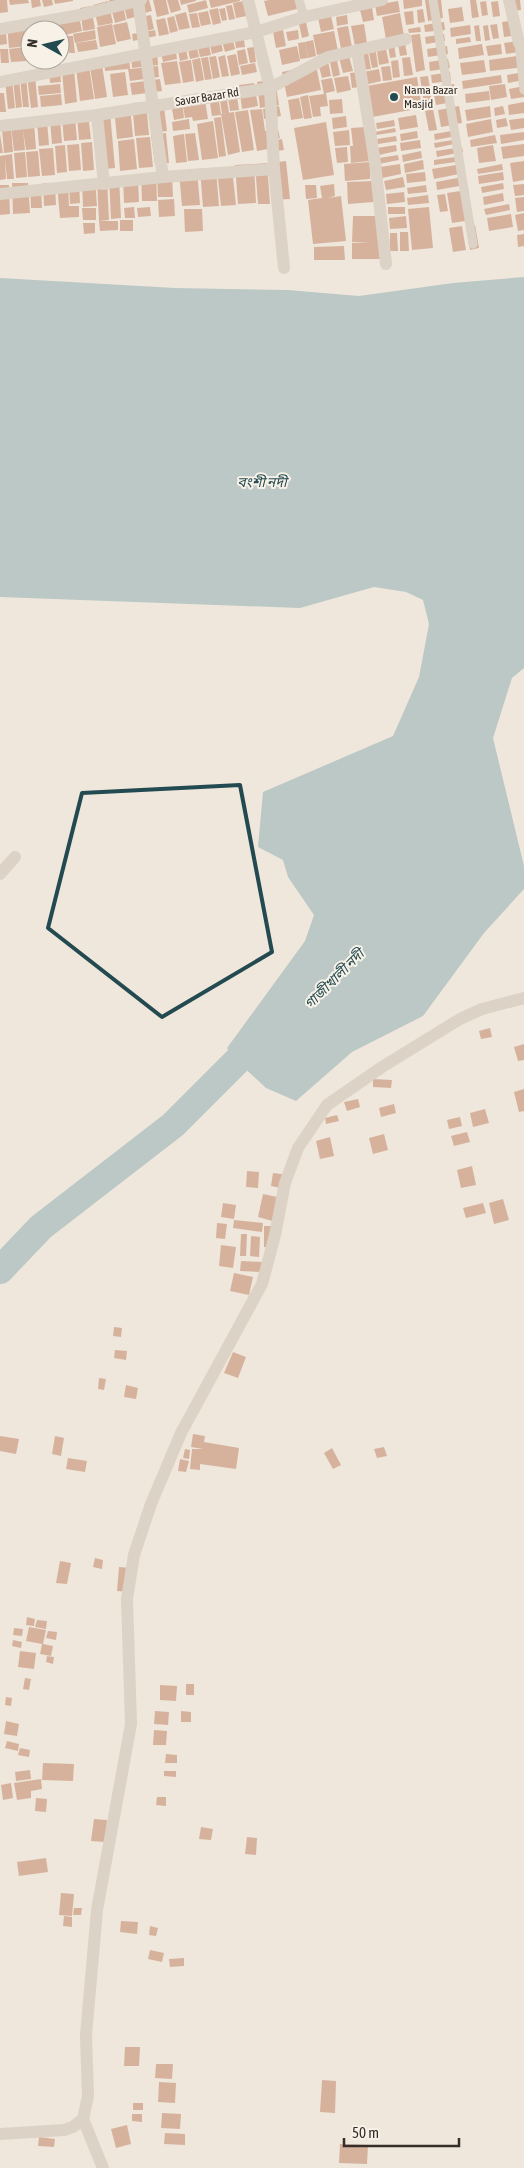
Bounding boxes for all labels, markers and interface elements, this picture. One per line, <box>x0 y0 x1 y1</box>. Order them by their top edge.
north arrow <box>20 20 70 70</box>
text: N <box>24 38 41 48</box>
place label: Nama Bazar Masjid <box>404 83 458 111</box>
street label: Savar Bazar Rd <box>174 85 240 109</box>
marker: Nama Bazar Masjid <box>388 91 400 103</box>
water label: বংশী নদী <box>237 474 290 490</box>
water label: গাজীখালী নদী <box>301 944 369 1012</box>
scale bar <box>344 2116 459 2148</box>
text: 50 m <box>352 2124 379 2141</box>

